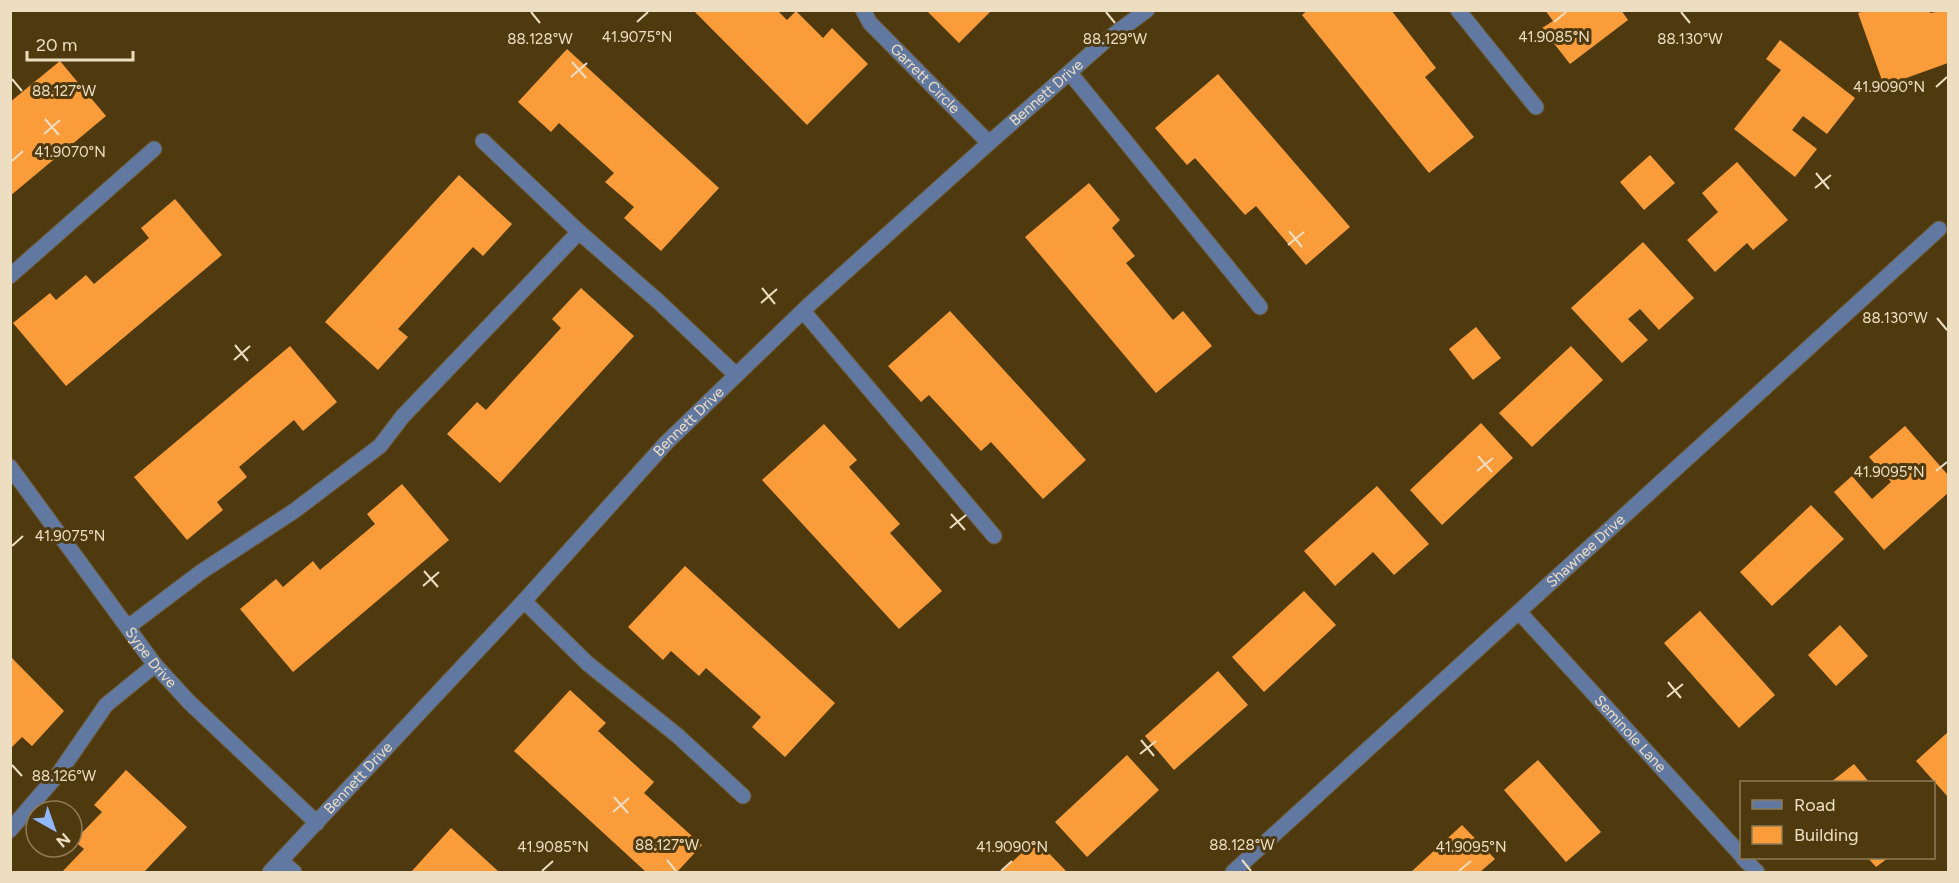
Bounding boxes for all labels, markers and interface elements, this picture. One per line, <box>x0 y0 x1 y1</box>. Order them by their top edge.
scale bar <box>27 24 134 62</box>
text: 41.9075°N <box>602 28 672 46</box>
text: 41.9085°N <box>1518 28 1590 46</box>
text: 88.128°W <box>507 30 573 48</box>
text: 88.129°W <box>1083 30 1148 48</box>
text: 88.130°W <box>1657 30 1723 48</box>
text: 20 m <box>36 34 77 56</box>
street label: Garrett Circle <box>886 40 964 117</box>
street label: Bennett Drive <box>1006 55 1087 130</box>
text: 41.9090°N <box>1853 78 1925 96</box>
text: 88.127°W <box>32 82 97 100</box>
text: 41.9070°N <box>34 143 106 161</box>
text: 88.130°W <box>1862 309 1928 327</box>
street label: Bennett Drive <box>649 383 728 460</box>
text: 41.9095°N <box>1854 463 1925 481</box>
street label: Shawnee Drive <box>1543 510 1629 591</box>
text: 41.9075°N <box>35 527 105 545</box>
street label: Sype Drive <box>121 624 181 692</box>
street label: Seminole Lane <box>1591 692 1670 776</box>
street label: Bennett Drive <box>320 738 396 818</box>
text: 88.126°W <box>32 767 97 785</box>
legend <box>1740 781 1935 859</box>
text: Road <box>1794 794 1835 816</box>
north arrow <box>24 799 84 859</box>
text: Building <box>1794 824 1859 846</box>
text: N <box>52 829 74 851</box>
text: 88.127°W <box>635 836 700 854</box>
text: 88.128°W <box>1209 836 1275 854</box>
text: 41.9085°N <box>517 838 589 856</box>
text: 41.9090°N <box>976 838 1048 856</box>
text: 41.9095°N <box>1436 838 1507 856</box>

